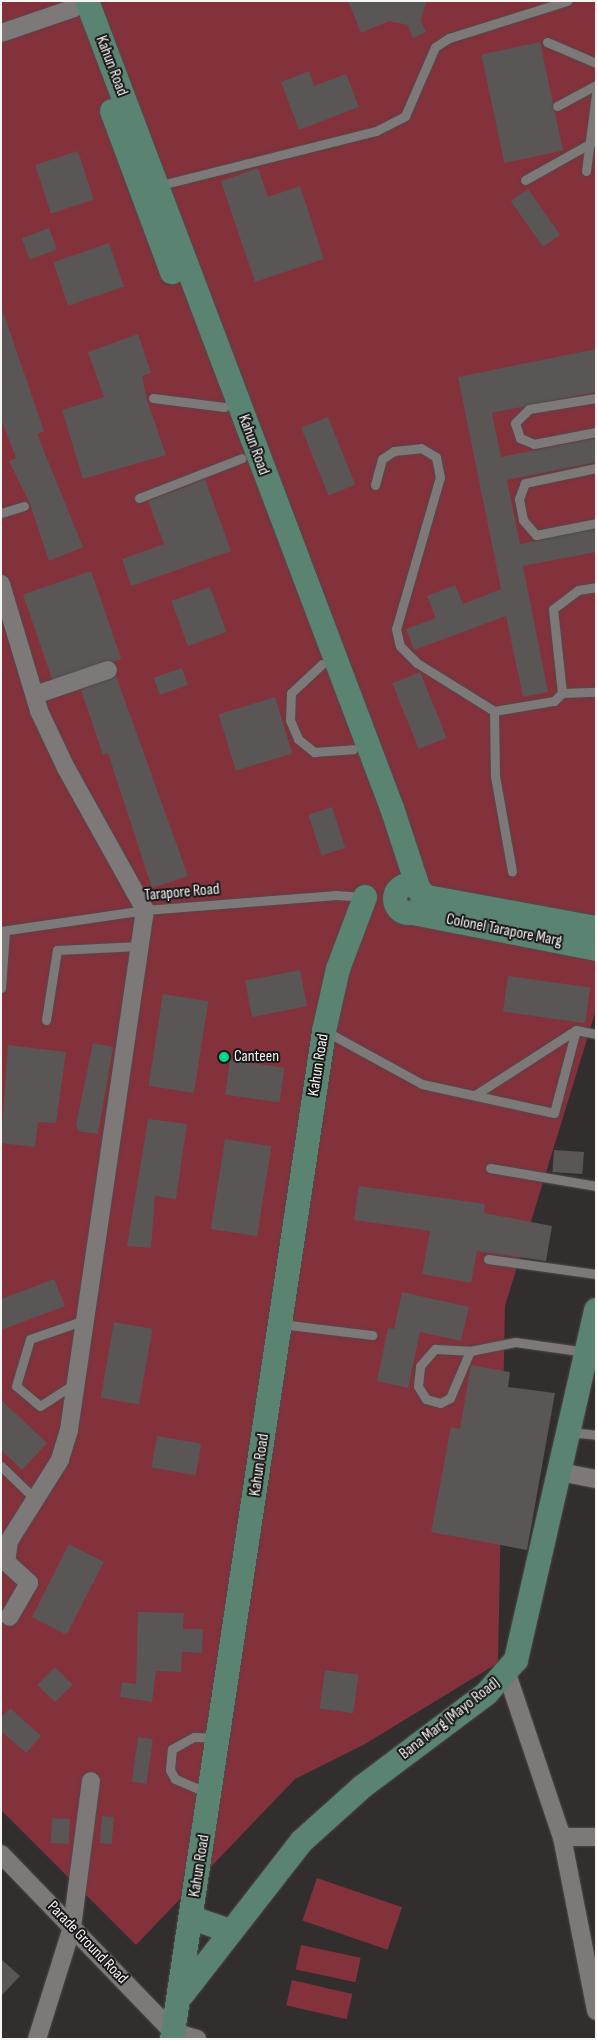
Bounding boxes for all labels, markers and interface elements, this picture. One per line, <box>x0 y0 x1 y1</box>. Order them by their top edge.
street label: Kahun Road <box>91 33 131 99</box>
street label: Kahun Road <box>233 412 273 478</box>
street label: Tarapore Road <box>144 880 220 906</box>
street label: Colonel Tarapore Marg <box>444 910 564 952</box>
street label: Kahun Road <box>305 1032 333 1098</box>
place label: Canteen <box>234 1047 279 1067</box>
marker: Canteen <box>218 1051 230 1063</box>
street label: Kahun Road <box>246 1433 274 1497</box>
street label: Bana Marg (Mayo Road) <box>396 1674 504 1764</box>
street label: Kahun Road <box>186 1833 214 1899</box>
street label: Parade Ground Road <box>43 1898 131 1988</box>

